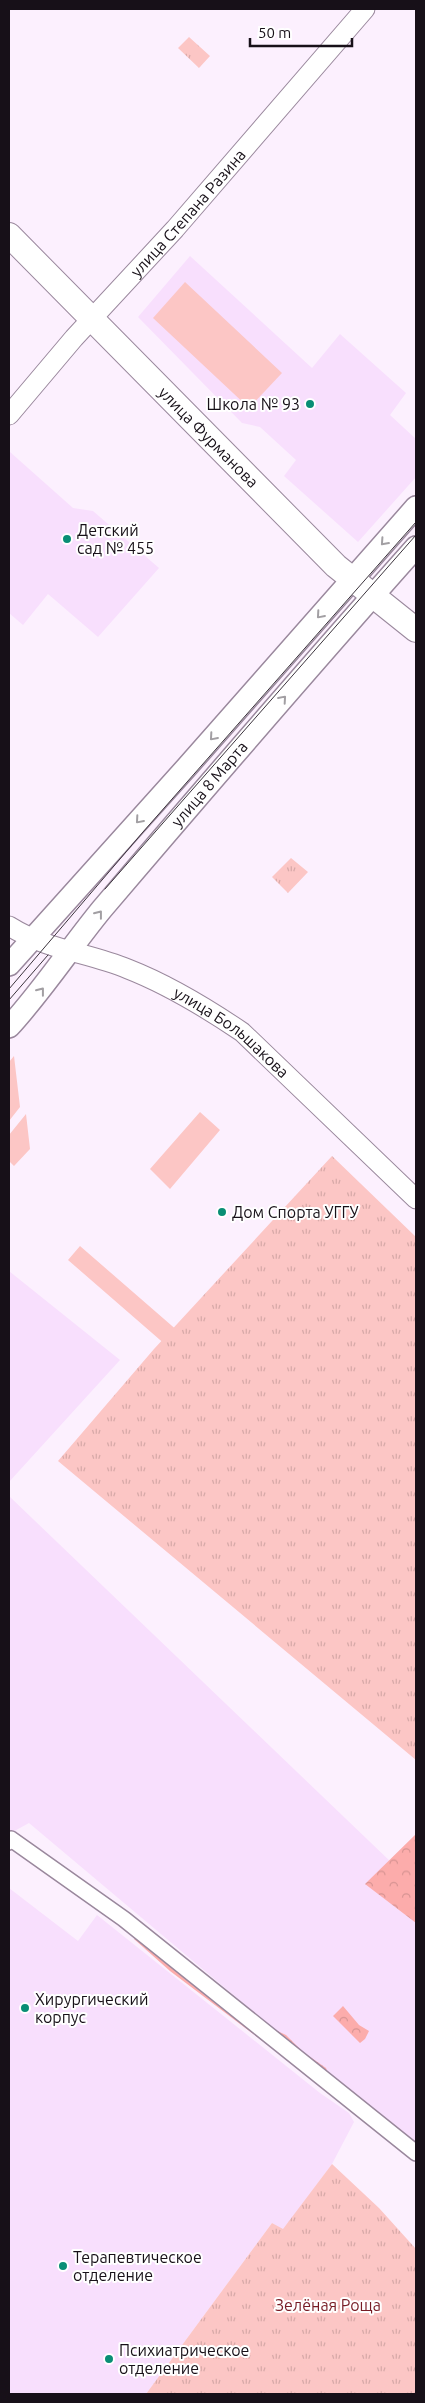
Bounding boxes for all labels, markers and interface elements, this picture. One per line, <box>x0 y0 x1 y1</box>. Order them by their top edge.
scale bar <box>250 15 352 47</box>
text: 50 m <box>258 24 291 41</box>
street label: улица Степана Разина <box>127 145 249 280</box>
street label: улица Фурманова <box>155 383 262 491</box>
place label: Школа № 93 <box>207 395 300 413</box>
marker: Школа № 93 <box>304 398 316 410</box>
place label: Детский сад № 455 <box>77 521 154 557</box>
marker: Детский сад № 455 <box>61 533 73 545</box>
one-way arrow <box>381 537 390 546</box>
one-way arrow <box>317 609 326 618</box>
one-way arrow <box>277 696 286 705</box>
one-way arrow <box>210 732 219 741</box>
street label: улица 8 Марта <box>167 737 251 830</box>
one-way arrow <box>135 814 144 823</box>
one-way arrow <box>93 910 102 920</box>
street label: улица Большакова <box>171 983 293 1081</box>
one-way arrow <box>35 988 43 997</box>
place label: Дом Спорта УГГУ <box>232 1203 359 1221</box>
marker: Дом Спорта УГГУ <box>216 1206 228 1218</box>
place label: Хирургический корпус <box>35 1990 149 2026</box>
marker: Хирургический корпус <box>19 2002 31 2014</box>
place label: Терапевтическое отделение <box>73 2248 202 2284</box>
marker: Терапевтическое отделение <box>57 2260 69 2272</box>
park label: Зелёная Роща <box>275 2296 381 2314</box>
place label: Психиатрическое отделение <box>119 2341 249 2377</box>
marker: Психиатрическое отделение <box>103 2353 115 2365</box>

